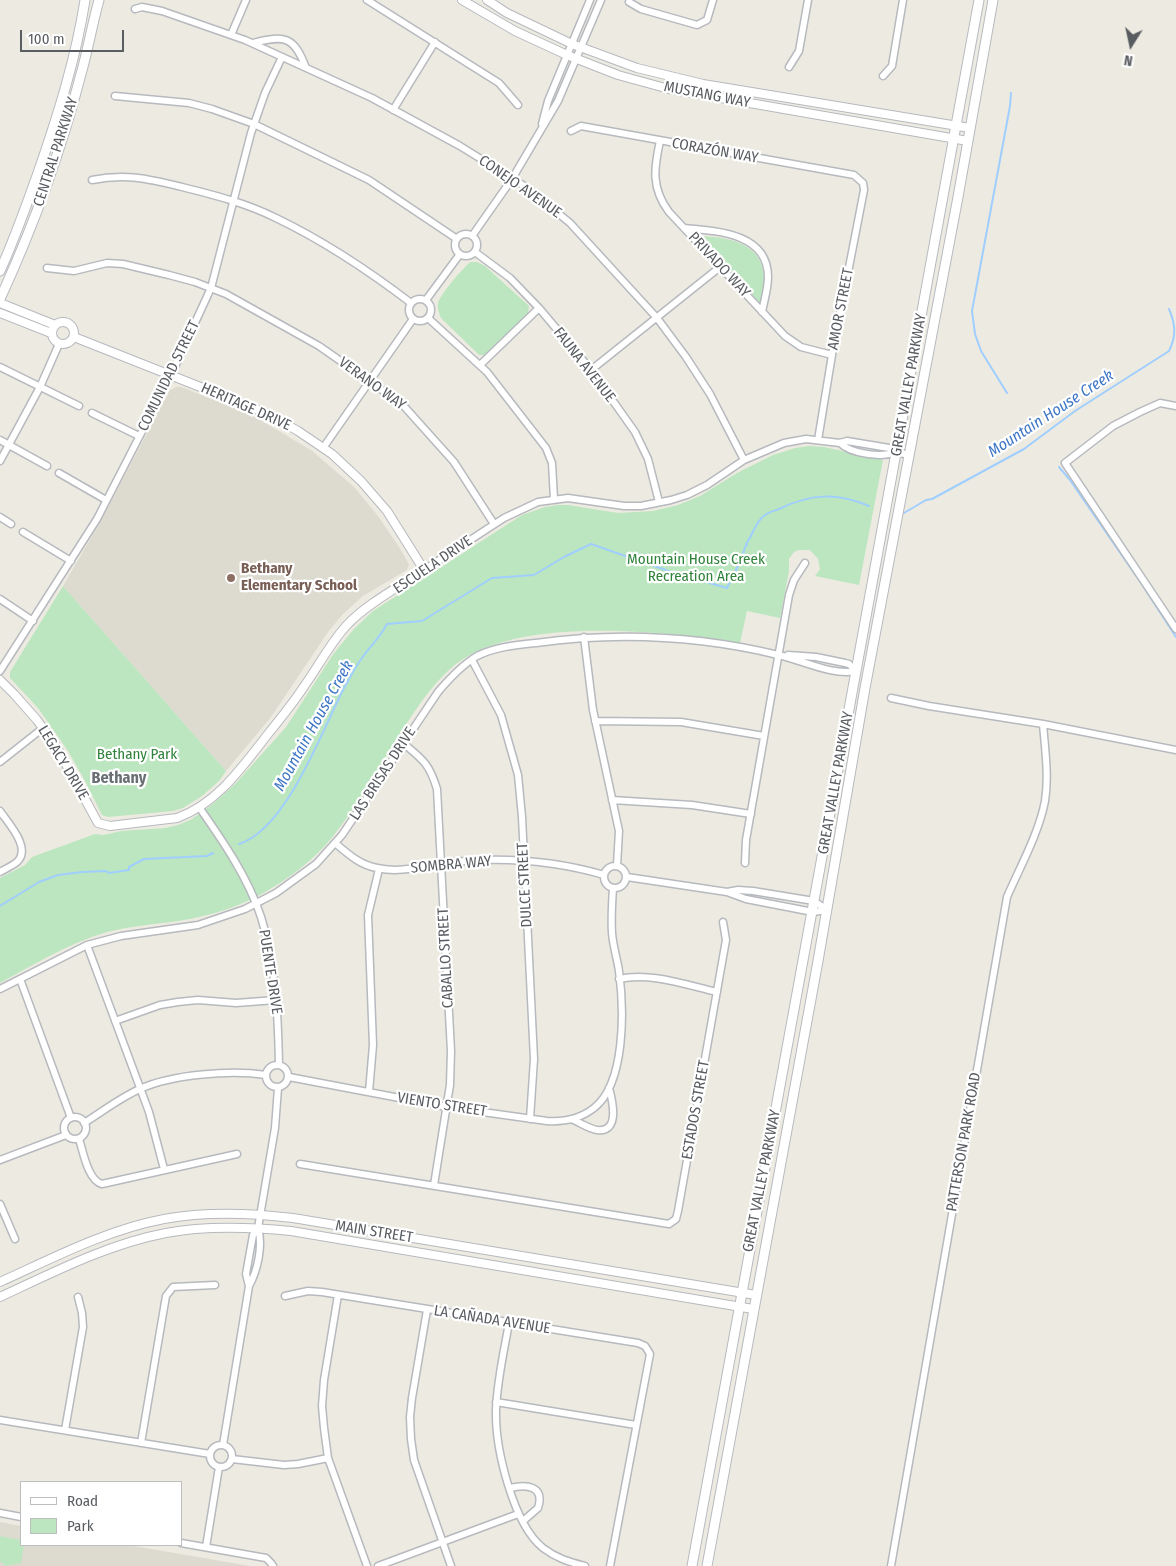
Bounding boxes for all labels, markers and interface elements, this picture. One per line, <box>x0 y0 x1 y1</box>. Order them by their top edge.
scale bar <box>22 20 126 52</box>
north arrow <box>1106 20 1156 70</box>
text: 100 m <box>28 30 65 48</box>
text: N <box>1123 51 1134 69</box>
street label: MUSTANG WAY <box>662 78 752 112</box>
street label: CENTRAL PARKWAY <box>30 95 82 209</box>
street label: CORAZÓN WAY <box>670 135 760 167</box>
street label: CONEJO AVENUE <box>475 152 565 222</box>
street label: PRIVADO WAY <box>684 229 754 301</box>
street label: AMOR STREET <box>824 267 858 351</box>
street label: GREAT VALLEY PARKWAY <box>888 312 930 458</box>
street label: COMUNIDAD STREET <box>134 318 204 434</box>
street label: FAUNA AVENUE <box>549 324 619 406</box>
street label: VERANO WAY <box>335 354 409 414</box>
water label: Mountain House Creek <box>985 366 1117 462</box>
street label: HERITAGE DRIVE <box>198 379 294 435</box>
street label: ESCUELA DRIVE <box>390 532 476 598</box>
park label: Mountain House Creek Recreation Area <box>627 551 765 586</box>
place label: Bethany Elementary School <box>241 560 357 595</box>
marker: Bethany Elementary School <box>225 572 237 584</box>
water label: Mountain House Creek <box>270 658 358 794</box>
street label: GREAT VALLEY PARKWAY <box>815 710 857 856</box>
street label: LEGACY DRIVE <box>34 722 92 804</box>
street label: LAS BRISAS DRIVE <box>346 724 420 824</box>
park label: Bethany Park <box>97 746 177 764</box>
district label: Bethany <box>92 769 146 789</box>
street label: DULCE STREET <box>514 842 536 928</box>
street label: SOMBRA WAY <box>410 853 492 877</box>
street label: CABALLO STREET <box>434 907 458 1009</box>
street label: PUENTE DRIVE <box>254 928 286 1016</box>
street label: ESTADOS STREET <box>678 1059 714 1161</box>
street label: PATTERSON PARK ROAD <box>943 1071 985 1213</box>
street label: VIENTO STREET <box>396 1089 488 1121</box>
street label: GREAT VALLEY PARKWAY <box>739 1108 785 1254</box>
street label: MAIN STREET <box>334 1217 414 1247</box>
street label: LA CAÑADA AVENUE <box>432 1302 552 1338</box>
legend <box>20 1481 182 1546</box>
text: Road <box>67 1492 98 1510</box>
text: Park <box>67 1517 94 1535</box>

